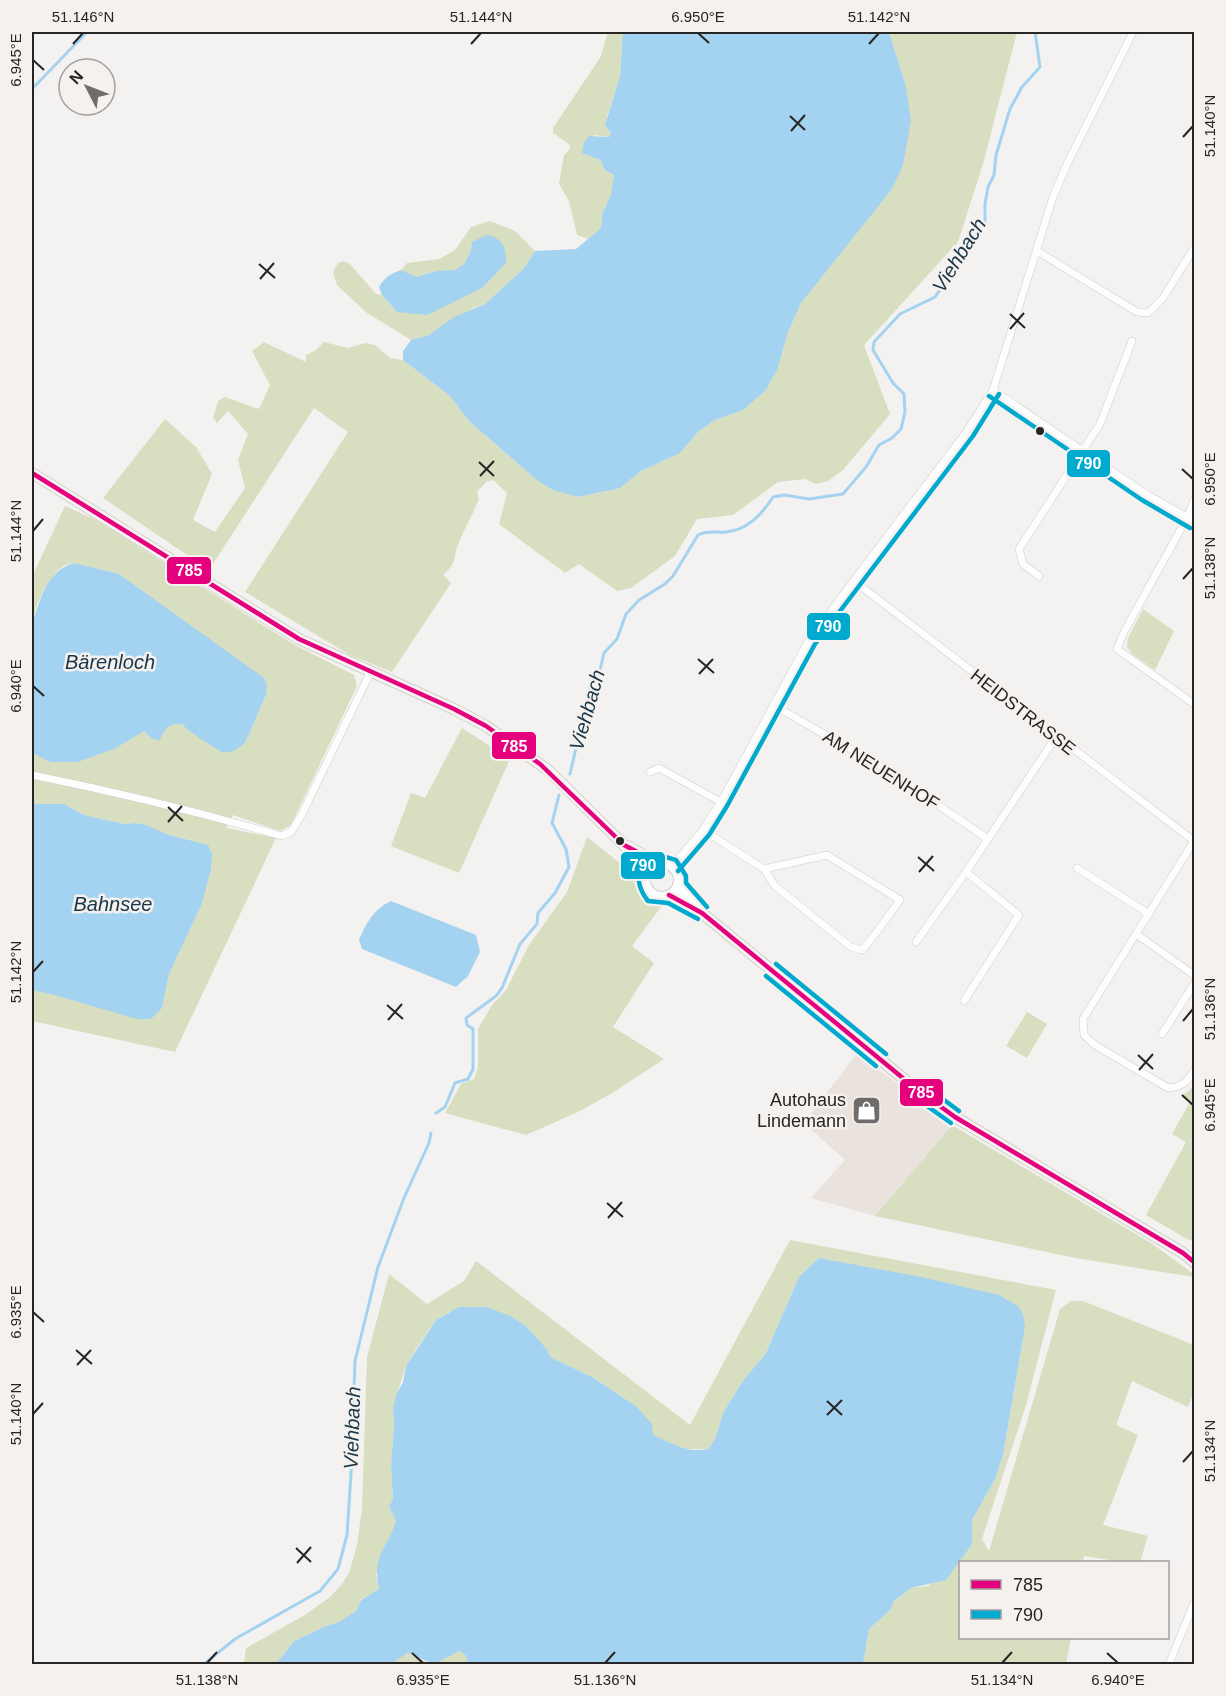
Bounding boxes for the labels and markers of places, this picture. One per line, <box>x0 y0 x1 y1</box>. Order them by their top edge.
unlabelled marker <box>1034 425 1046 437</box>
unlabelled marker <box>614 835 626 847</box>
place label: Autohaus Lindemann <box>757 1090 846 1131</box>
shop icon: Autohaus Lindemann <box>851 1094 883 1126</box>

